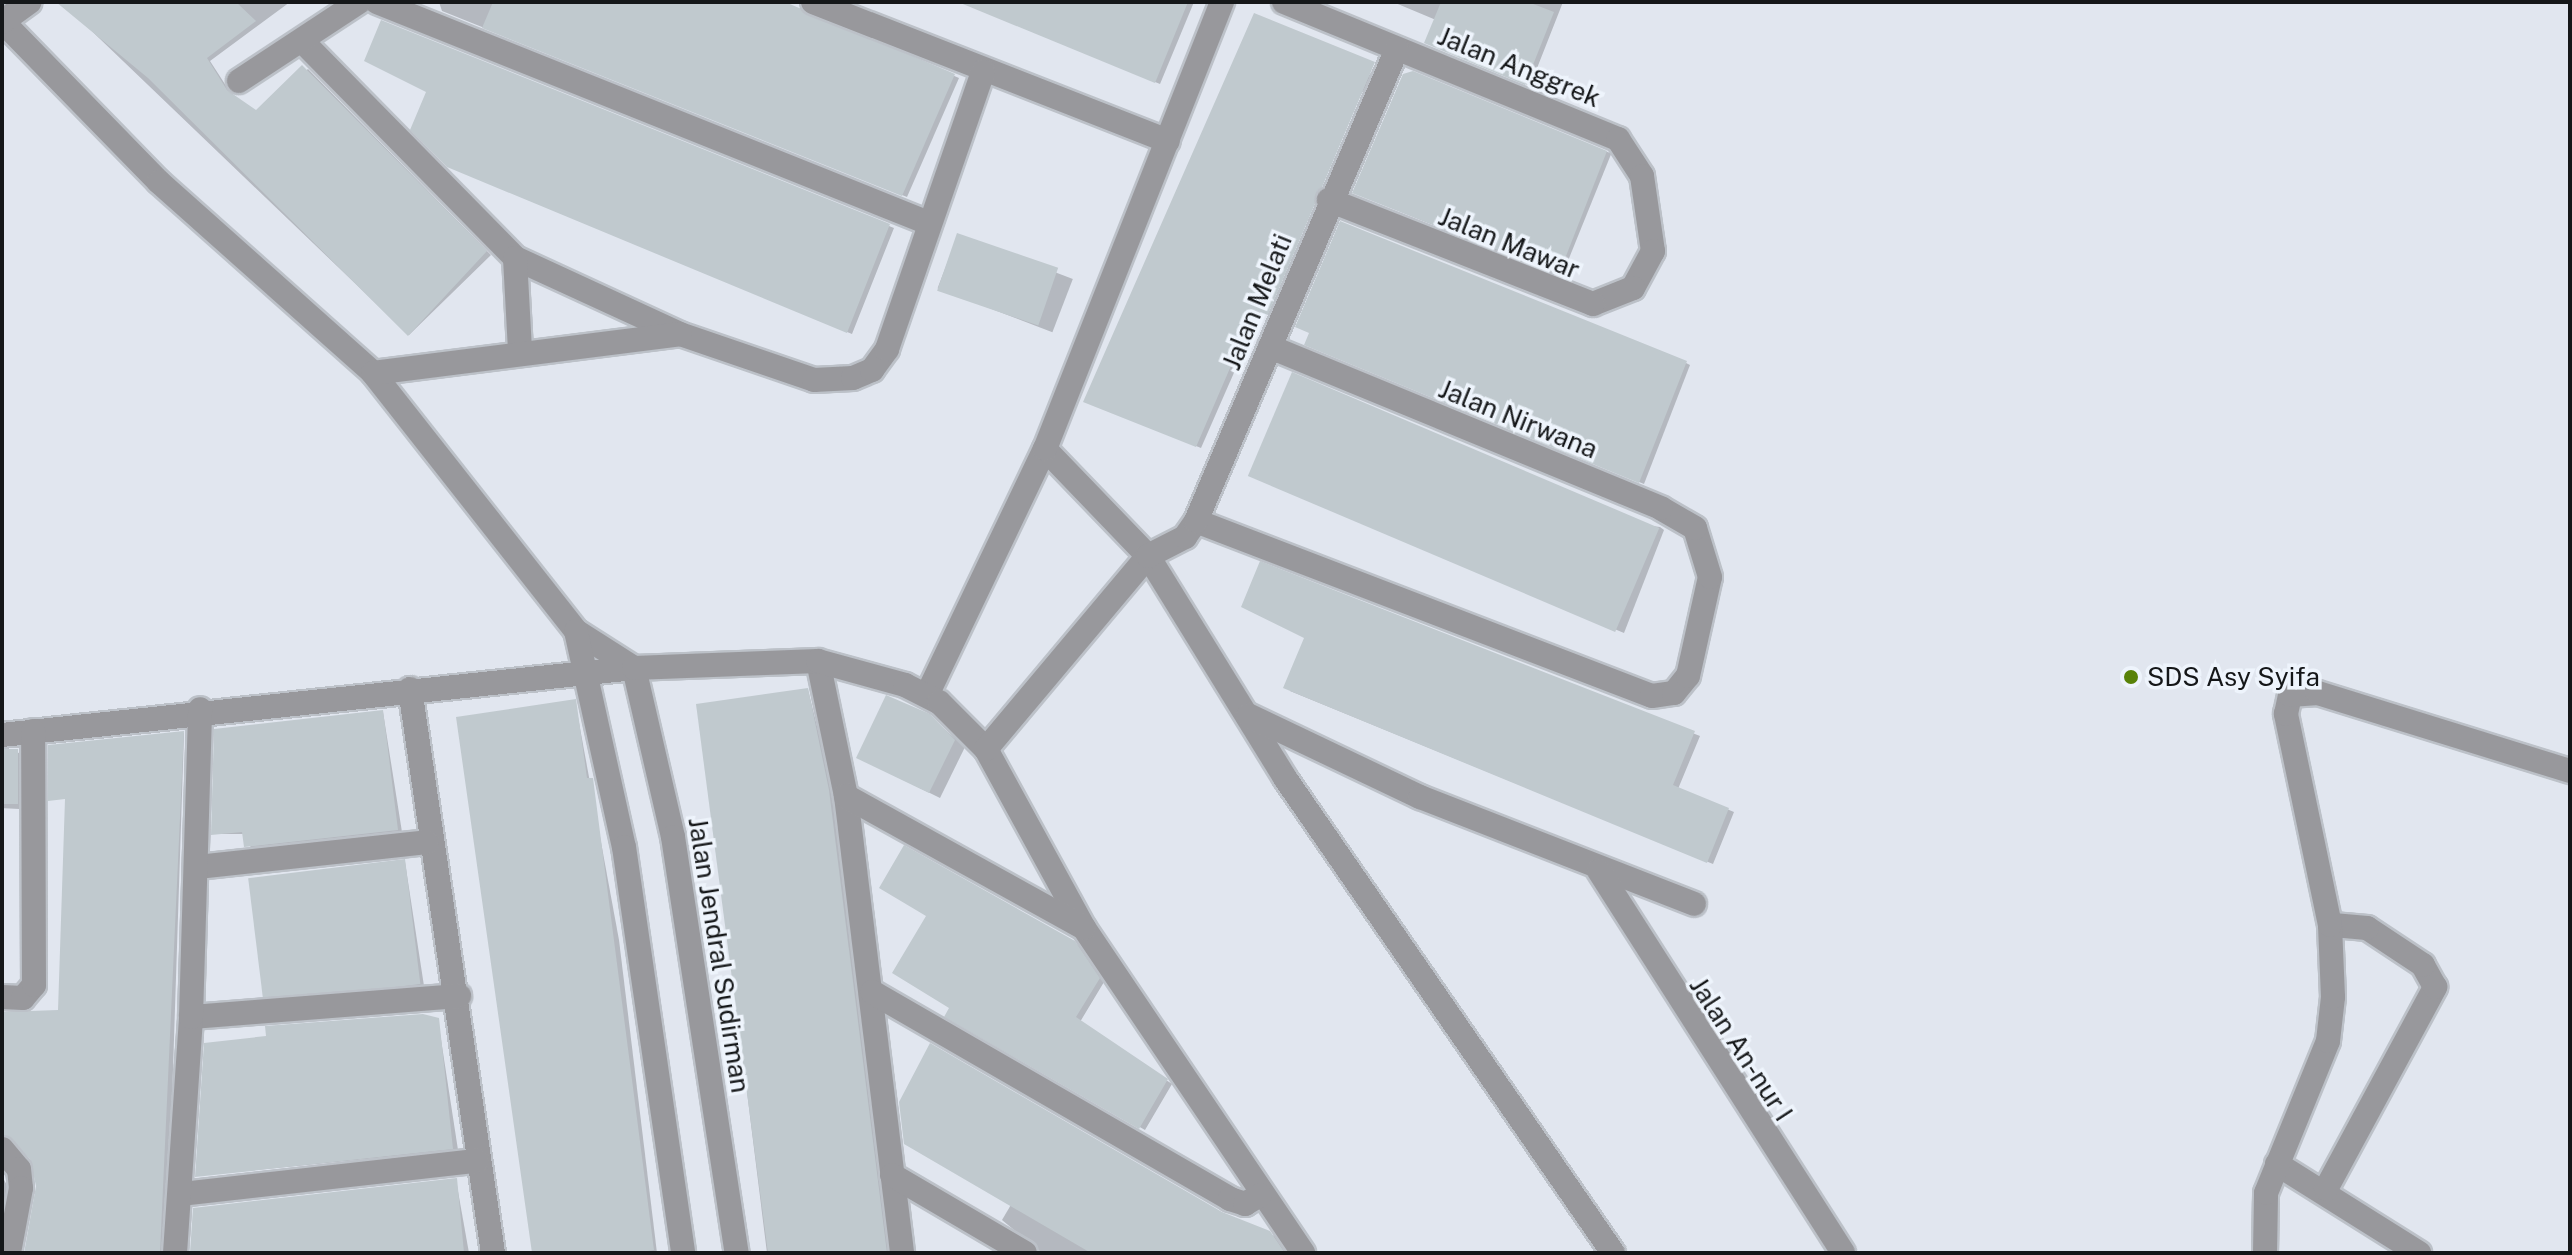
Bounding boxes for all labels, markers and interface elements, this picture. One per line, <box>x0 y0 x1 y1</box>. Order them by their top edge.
street label: Jalan Anggrek <box>1433 20 1605 114</box>
street label: Jalan Mawar <box>1434 201 1584 285</box>
street label: Jalan Melati <box>1216 230 1298 374</box>
street label: Jalan Nirwana <box>1434 373 1602 465</box>
place label: SDS Asy Syifa <box>2147 661 2320 693</box>
marker: SDS Asy Syifa <box>2122 668 2140 686</box>
street label: Jalan Jendral Sudirman <box>682 815 756 1095</box>
street label: Jalan An-nur I <box>1683 971 1799 1127</box>

